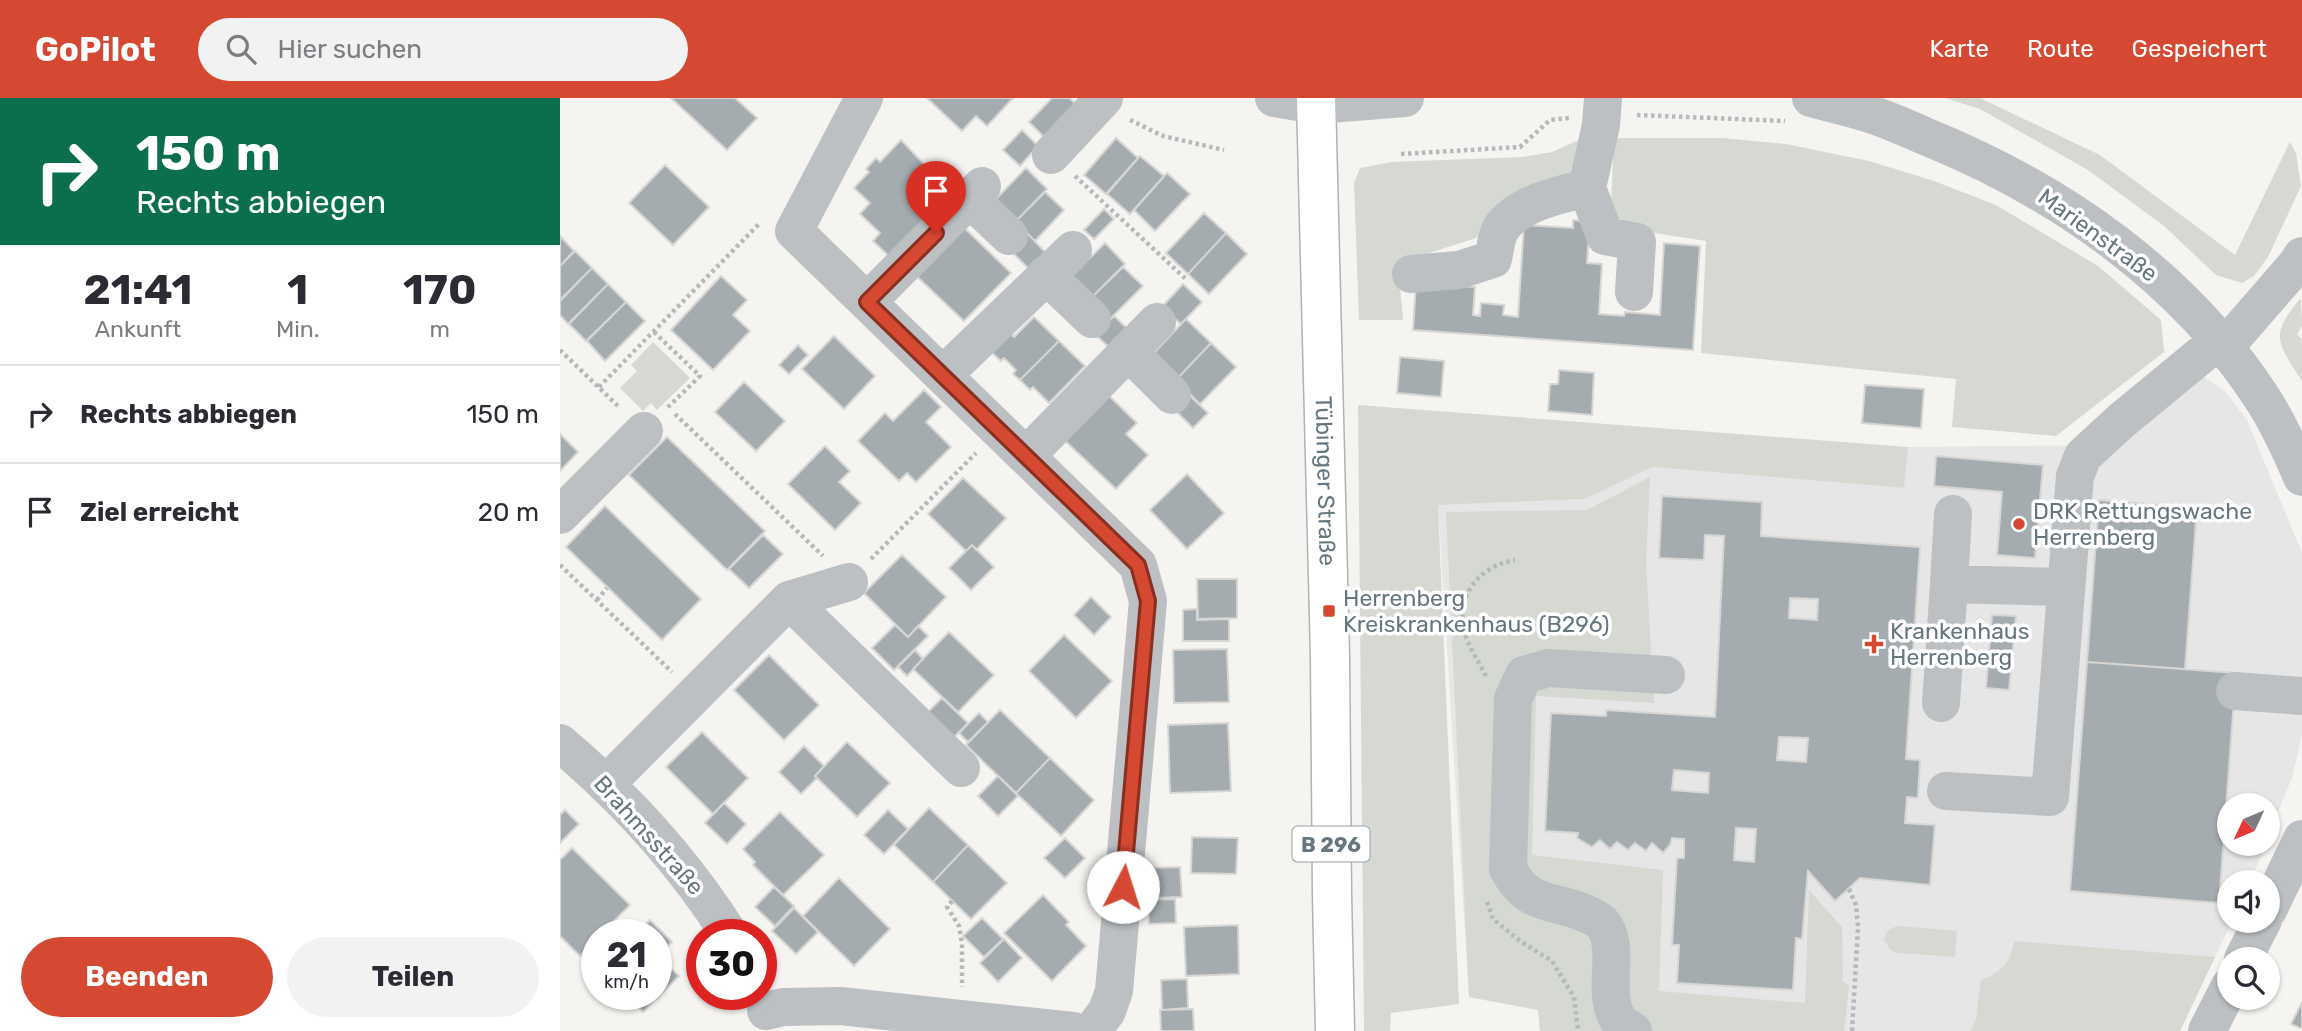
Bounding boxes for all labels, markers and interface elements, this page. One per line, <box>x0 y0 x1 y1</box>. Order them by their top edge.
search box <box>198 18 688 81</box>
text: GoPilot <box>35 30 156 69</box>
icon: search <box>222 30 260 68</box>
text: Hier suchen <box>278 34 422 65</box>
text: Karte <box>1930 35 1989 63</box>
text: Route <box>2027 35 2094 63</box>
text: Gespeichert <box>2132 35 2267 63</box>
text: 150 m <box>136 124 281 182</box>
icon: right <box>21 126 112 217</box>
pin <box>906 161 966 233</box>
icon: arrive <box>917 172 955 210</box>
street label: Marienstraße <box>2033 182 2163 288</box>
text: Rechts abbiegen <box>136 183 386 221</box>
text: 21:41 <box>83 265 192 315</box>
text: 1 <box>287 265 308 315</box>
text: 170 <box>403 265 477 315</box>
text: Ankunft <box>95 315 181 343</box>
text: Min. <box>276 315 320 343</box>
text: m <box>430 315 450 343</box>
icon: right <box>21 395 59 433</box>
street label: Tübinger Straße <box>1309 396 1342 566</box>
text: Rechts abbiegen <box>80 399 297 430</box>
text: 150 m <box>466 399 539 430</box>
icon: arrive <box>21 493 59 531</box>
text: Ziel erreicht <box>80 497 239 528</box>
text: 20 m <box>478 497 539 528</box>
place label: DRK Rettungswache Herrenberg <box>2033 497 2252 551</box>
marker: DRK Rettungswache Herrenberg <box>2011 516 2027 532</box>
place label: Herrenberg Kreiskrankenhaus (B296) <box>1343 584 1610 638</box>
marker: Herrenberg Kreiskrankenhaus (B296) <box>1321 603 1337 619</box>
place label: Krankenhaus Herrenberg <box>1890 617 2029 671</box>
marker: Krankenhaus Herrenberg <box>1864 634 1884 654</box>
street label: Brahmsstraße <box>588 769 710 901</box>
north arrow <box>2217 793 2280 856</box>
map controls <box>2217 793 2280 1010</box>
road number: B 296 <box>1292 826 1370 862</box>
position arrow <box>1086 850 1160 924</box>
button: sound <box>2217 870 2280 933</box>
speed limit sign: 30 <box>686 919 777 1010</box>
text: 21 <box>606 934 647 976</box>
button: Beenden <box>21 937 273 1017</box>
button: Teilen <box>287 937 539 1017</box>
button: search <box>2217 947 2280 1010</box>
text: km/h <box>604 971 649 993</box>

